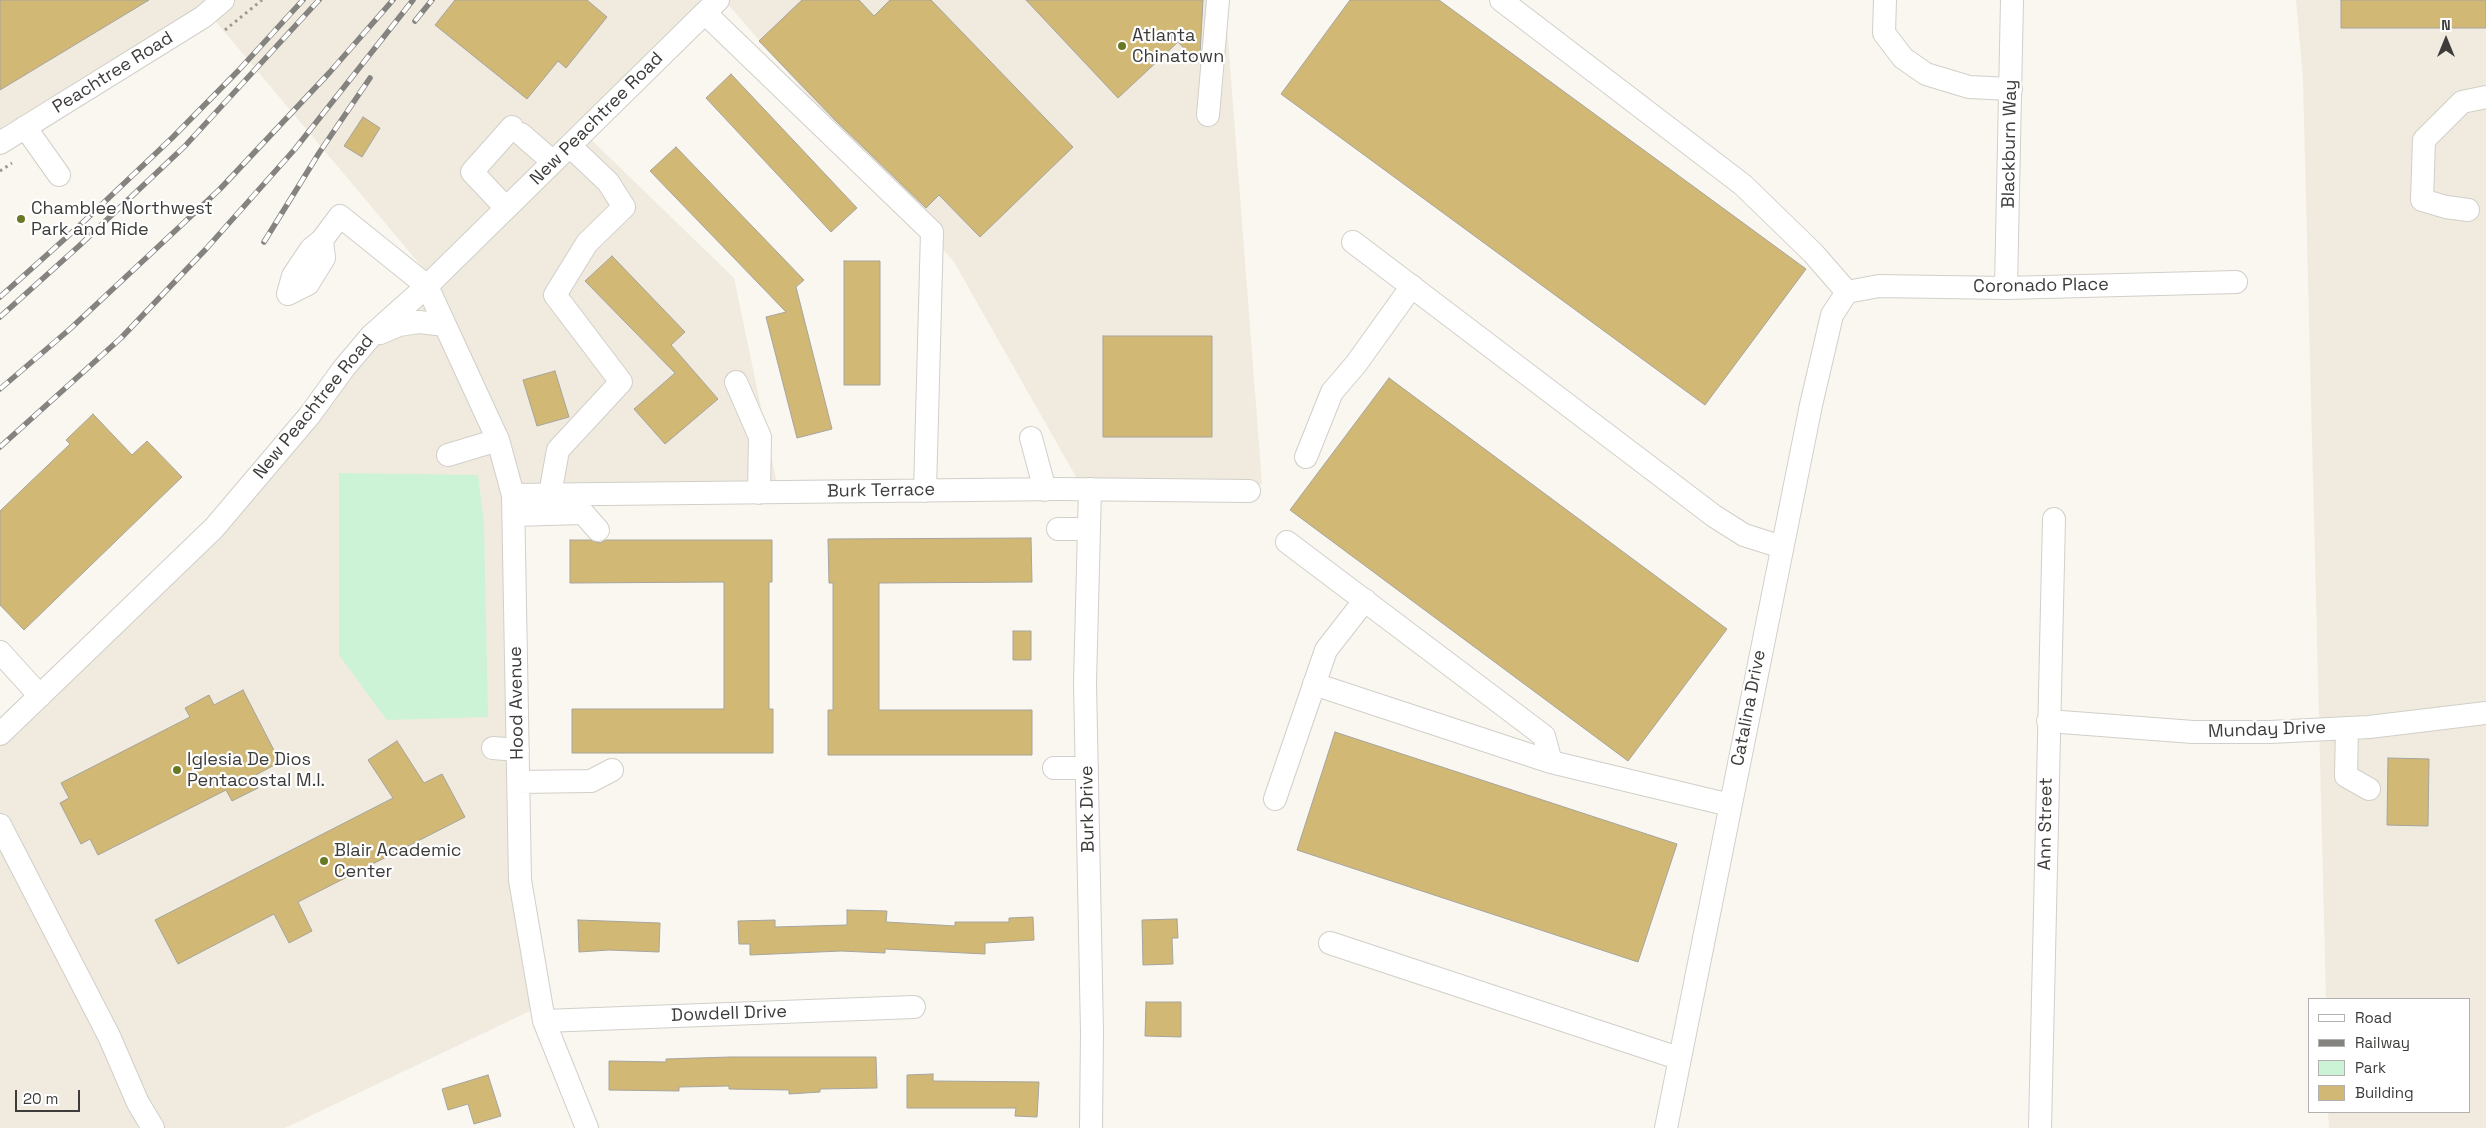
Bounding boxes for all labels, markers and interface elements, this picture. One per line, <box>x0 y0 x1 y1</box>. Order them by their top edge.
north arrow <box>2421 15 2471 65</box>
text: N <box>2441 16 2451 34</box>
place label: Atlanta Chinatown <box>1132 25 1224 68</box>
street label: Peachtree Road <box>49 27 177 119</box>
marker: Atlanta Chinatown <box>1116 40 1128 52</box>
street label: New Peachtree Road <box>526 48 668 190</box>
street label: Blackburn Way <box>1998 80 2022 208</box>
place label: Chamblee Northwest Park and Ride <box>31 198 213 240</box>
marker: Chamblee Northwest Park and Ride <box>15 213 27 225</box>
street label: Coronado Place <box>1973 274 2109 298</box>
street label: New Peachtree Road <box>249 331 379 483</box>
street label: Burk Terrace <box>827 479 935 503</box>
street label: Hood Avenue <box>505 646 529 760</box>
street label: Catalina Drive <box>1727 648 1771 768</box>
street label: Munday Drive <box>2208 717 2326 743</box>
place label: Iglesia De Dios Pentacostal M.I. <box>187 749 325 792</box>
marker: Iglesia De Dios Pentacostal M.I. <box>171 764 183 776</box>
street label: Burk Drive <box>1076 765 1100 853</box>
street label: Ann Street <box>2034 777 2058 871</box>
place label: Blair Academic Center <box>334 840 462 882</box>
marker: Blair Academic Center <box>318 855 330 867</box>
legend <box>2308 998 2471 1113</box>
street label: Dowdell Drive <box>671 1001 787 1027</box>
text: Road <box>2355 1008 2392 1027</box>
text: Railway <box>2355 1033 2410 1052</box>
text: Park <box>2355 1058 2386 1077</box>
scale bar <box>18 1080 82 1112</box>
text: Building <box>2355 1083 2414 1102</box>
text: 20 m <box>23 1089 58 1108</box>

